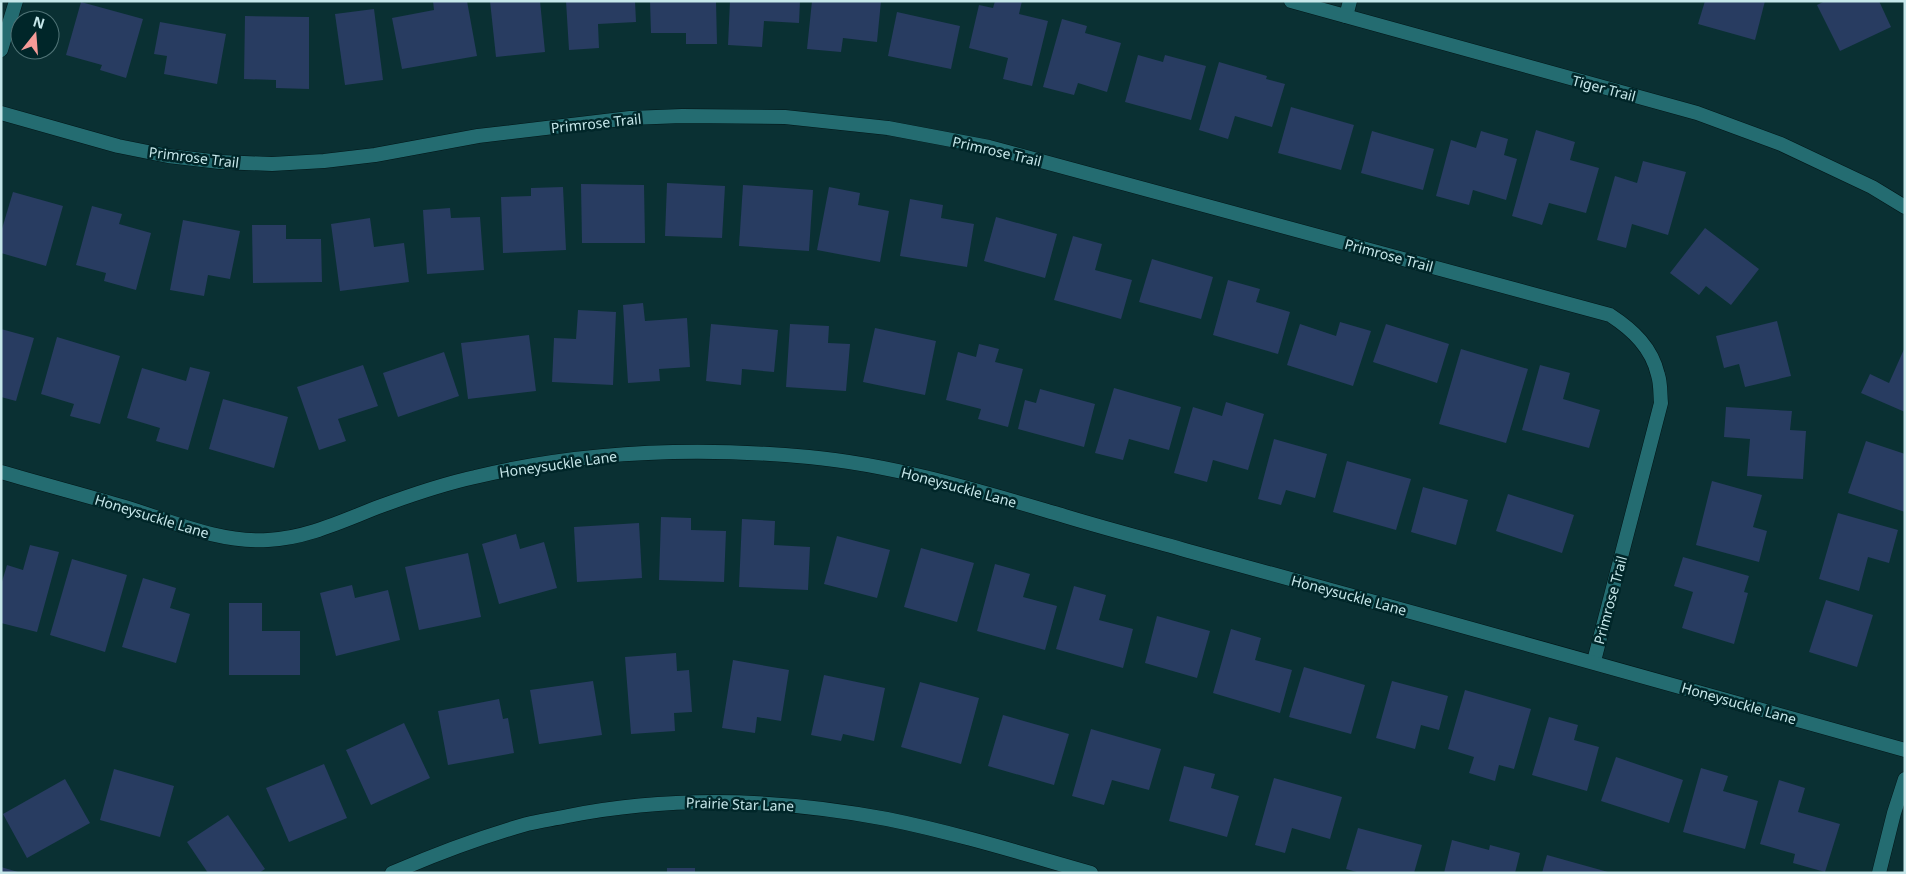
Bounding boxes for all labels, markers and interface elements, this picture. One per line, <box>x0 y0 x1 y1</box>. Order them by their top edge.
north arrow <box>10 10 60 60</box>
text: N <box>31 11 47 33</box>
street label: Tiger Trail <box>1570 70 1638 106</box>
street label: Primrose Trail <box>550 109 642 137</box>
street label: Primrose Trail <box>951 132 1043 170</box>
street label: Primrose Trail <box>148 142 240 172</box>
street label: Primrose Trail <box>1343 234 1435 276</box>
street label: Honeysuckle Lane <box>498 446 618 482</box>
street label: Honeysuckle Lane <box>899 462 1019 512</box>
street label: Honeysuckle Lane <box>92 490 212 542</box>
street label: Primrose Trail <box>1589 554 1631 646</box>
street label: Honeysuckle Lane <box>1289 570 1409 620</box>
street label: Honeysuckle Lane <box>1679 678 1799 729</box>
street label: Prairie Star Lane <box>686 793 794 815</box>

